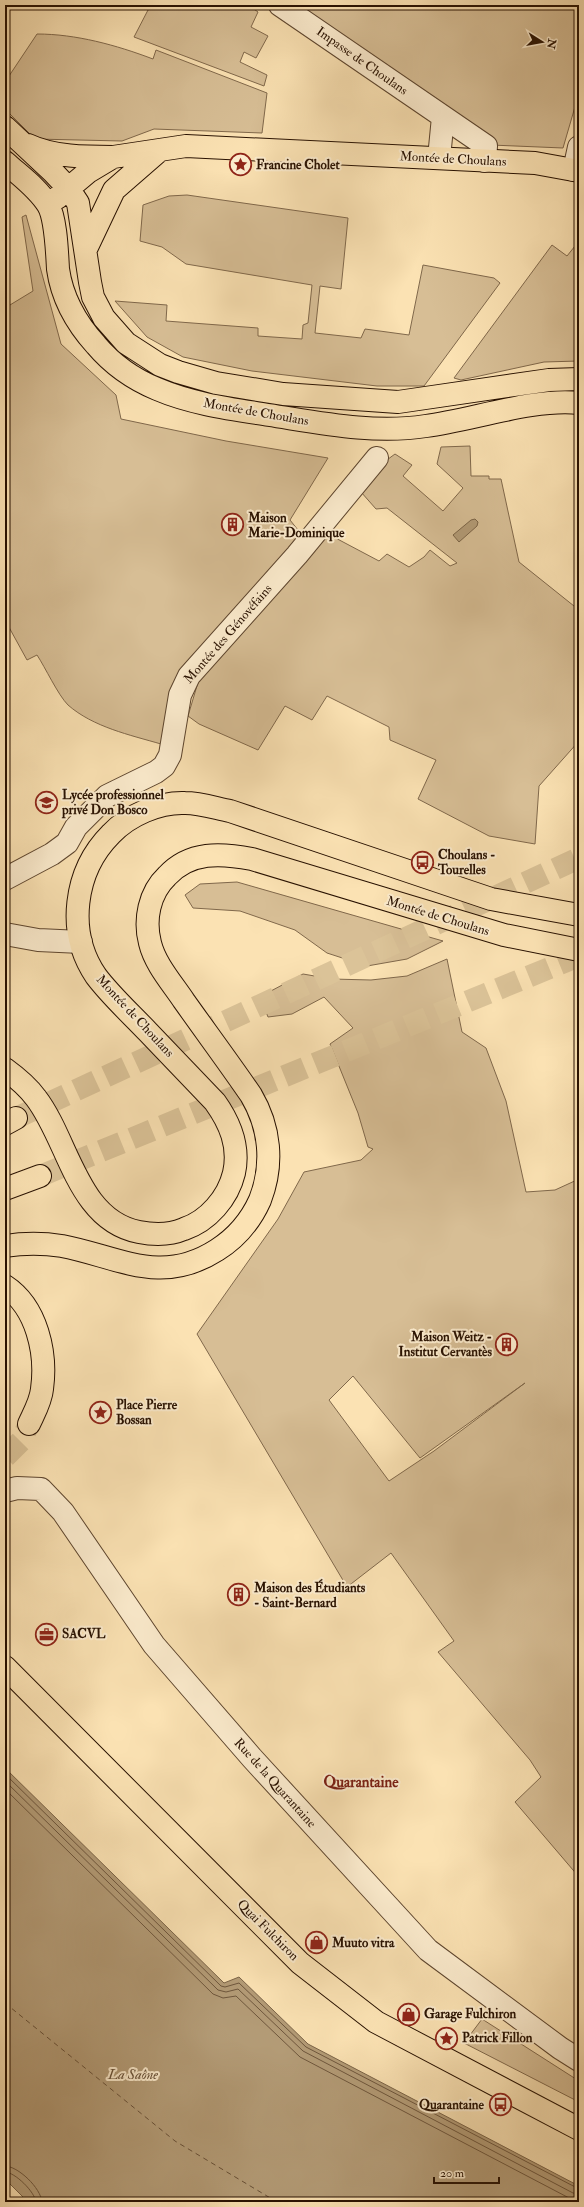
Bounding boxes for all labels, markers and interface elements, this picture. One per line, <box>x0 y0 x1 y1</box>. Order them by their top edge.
north arrow <box>522 22 562 62</box>
street label: Impasse de Choulans <box>313 23 411 100</box>
text: N <box>544 37 559 51</box>
street label: Montée de Choulans <box>399 148 507 170</box>
place icon: Francine Cholet <box>228 152 254 178</box>
place label: Francine Cholet <box>256 157 341 173</box>
street label: Montée de Choulans <box>202 395 310 429</box>
place label: Maison Marie-Dominique <box>247 510 345 542</box>
building icon: Maison Marie-Dominique <box>220 512 246 538</box>
street label: Montée des Génovéfains <box>181 581 276 687</box>
place label: Lycée professionnel privé Don Bosco <box>61 787 164 819</box>
school or university icon: Lycée professionnel privé Don Bosco <box>33 789 59 815</box>
place label: Choulans - Tourelles <box>437 847 495 878</box>
bus stop icon: Choulans - Tourelles <box>410 849 436 875</box>
street label: Montée de Choulans <box>385 893 492 939</box>
street label: Montée de Choulans <box>93 972 178 1061</box>
place label: Maison Weitz - Institut Cervantès <box>399 1329 493 1360</box>
building icon: Maison Weitz - Institut Cervantès <box>494 1331 520 1357</box>
place label: Place Pierre Bossan <box>116 1397 178 1428</box>
place icon: Place Pierre Bossan <box>87 1399 113 1425</box>
place label: Maison des Étudiants - Saint-Bernard <box>253 1578 366 1611</box>
building icon: Maison des Étudiants - Saint-Bernard <box>225 1582 251 1608</box>
office icon: SACVL <box>34 1621 60 1647</box>
place label: SACVL <box>62 1626 106 1642</box>
street label: Rue de la Quarantaine <box>231 1735 320 1832</box>
district label: Quarantaine <box>323 1773 399 1792</box>
street label: Quai Fulchiron <box>234 1896 302 1964</box>
shop icon: Muuto vitra <box>304 1930 330 1956</box>
place label: Muuto vitra <box>331 1935 395 1951</box>
shop icon: Garage Fulchiron <box>396 2001 422 2027</box>
place label: Garage Fulchiron <box>424 2006 516 2023</box>
place icon: Patrick Fillon <box>434 2025 460 2051</box>
place label: Patrick Fillon <box>462 2030 533 2046</box>
water label: La Saône <box>107 2066 158 2083</box>
bus stop icon: Quarantaine <box>487 2092 513 2118</box>
place label: Quarantaine <box>419 2097 485 2113</box>
scale bar <box>434 2159 499 2185</box>
text: 20 m <box>440 2166 465 2181</box>

